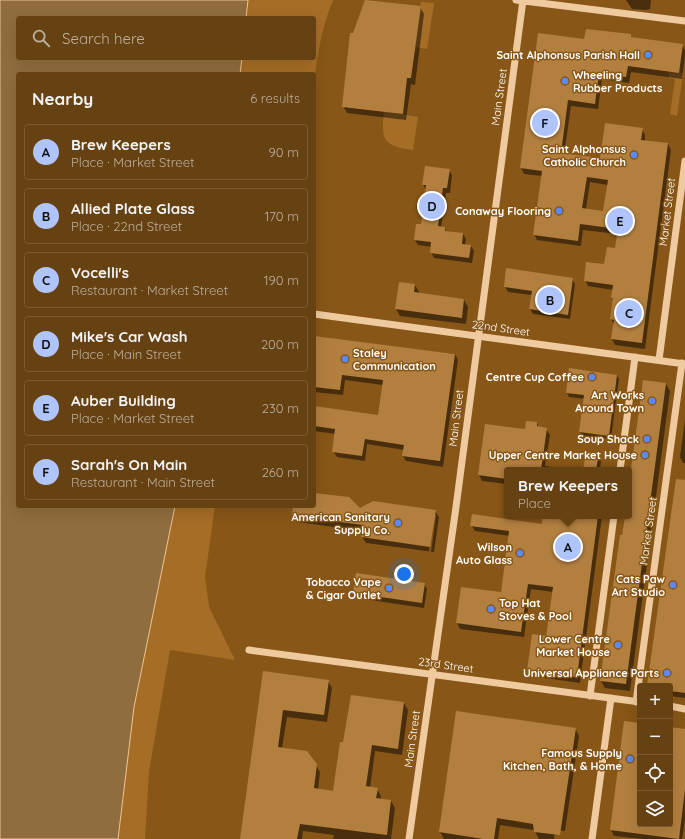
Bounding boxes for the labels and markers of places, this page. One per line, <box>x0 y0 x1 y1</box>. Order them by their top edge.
place label: Saint Alphonsus Parish Hall <box>496 48 640 62</box>
marker: Saint Alphonsus Parish Hall <box>643 50 653 60</box>
place label: Wheeling Rubber Products <box>573 68 662 95</box>
marker: Wheeling Rubber Products <box>560 76 570 86</box>
pin: F <box>532 108 558 138</box>
place label: Saint Alphonsus Catholic Church <box>542 142 626 169</box>
marker: Saint Alphonsus Catholic Church <box>629 150 639 160</box>
pin: D <box>419 191 445 221</box>
place label: Conaway Flooring <box>455 204 551 218</box>
marker: Conaway Flooring <box>554 206 564 216</box>
pin: E <box>607 206 633 236</box>
pin: B <box>537 285 563 315</box>
pin: C <box>616 298 642 328</box>
place label: Staley Communication <box>353 346 436 373</box>
marker: Staley Communication <box>340 354 350 364</box>
place label: Centre Cup Coffee <box>486 370 585 384</box>
marker: Centre Cup Coffee <box>587 372 597 382</box>
place label: Art Works Around Town <box>575 388 644 415</box>
marker: Art Works Around Town <box>647 396 657 406</box>
place label: Soup Shack <box>577 432 639 446</box>
marker: Soup Shack <box>642 434 652 444</box>
place label: Upper Centre Market House <box>489 448 638 462</box>
marker: Upper Centre Market House <box>640 450 650 460</box>
place label: American Sanitary Supply Co. <box>291 510 390 537</box>
marker: American Sanitary Supply Co. <box>393 518 403 528</box>
pin: A <box>555 532 581 562</box>
place label: Wilson Auto Glass <box>456 540 512 567</box>
marker: Wilson Auto Glass <box>515 548 525 558</box>
place label: Cats Paw Art Studio <box>612 572 666 599</box>
place label: Tobacco Vape & Cigar Outlet <box>306 575 381 602</box>
marker: Cats Paw Art Studio <box>668 580 678 590</box>
marker: Tobacco Vape & Cigar Outlet <box>384 583 394 593</box>
place label: Top Hat Stoves & Pool <box>499 596 572 623</box>
marker: Top Hat Stoves & Pool <box>486 604 496 614</box>
place label: Lower Centre Market House <box>536 632 610 659</box>
marker: Lower Centre Market House <box>613 640 623 650</box>
place label: Universal Appliance Parts <box>523 666 659 680</box>
marker: Universal Appliance Parts <box>662 668 672 678</box>
place label: Famous Supply Kitchen, Bath, & Home <box>503 746 623 773</box>
marker: Famous Supply Kitchen, Bath, & Home <box>625 754 635 764</box>

